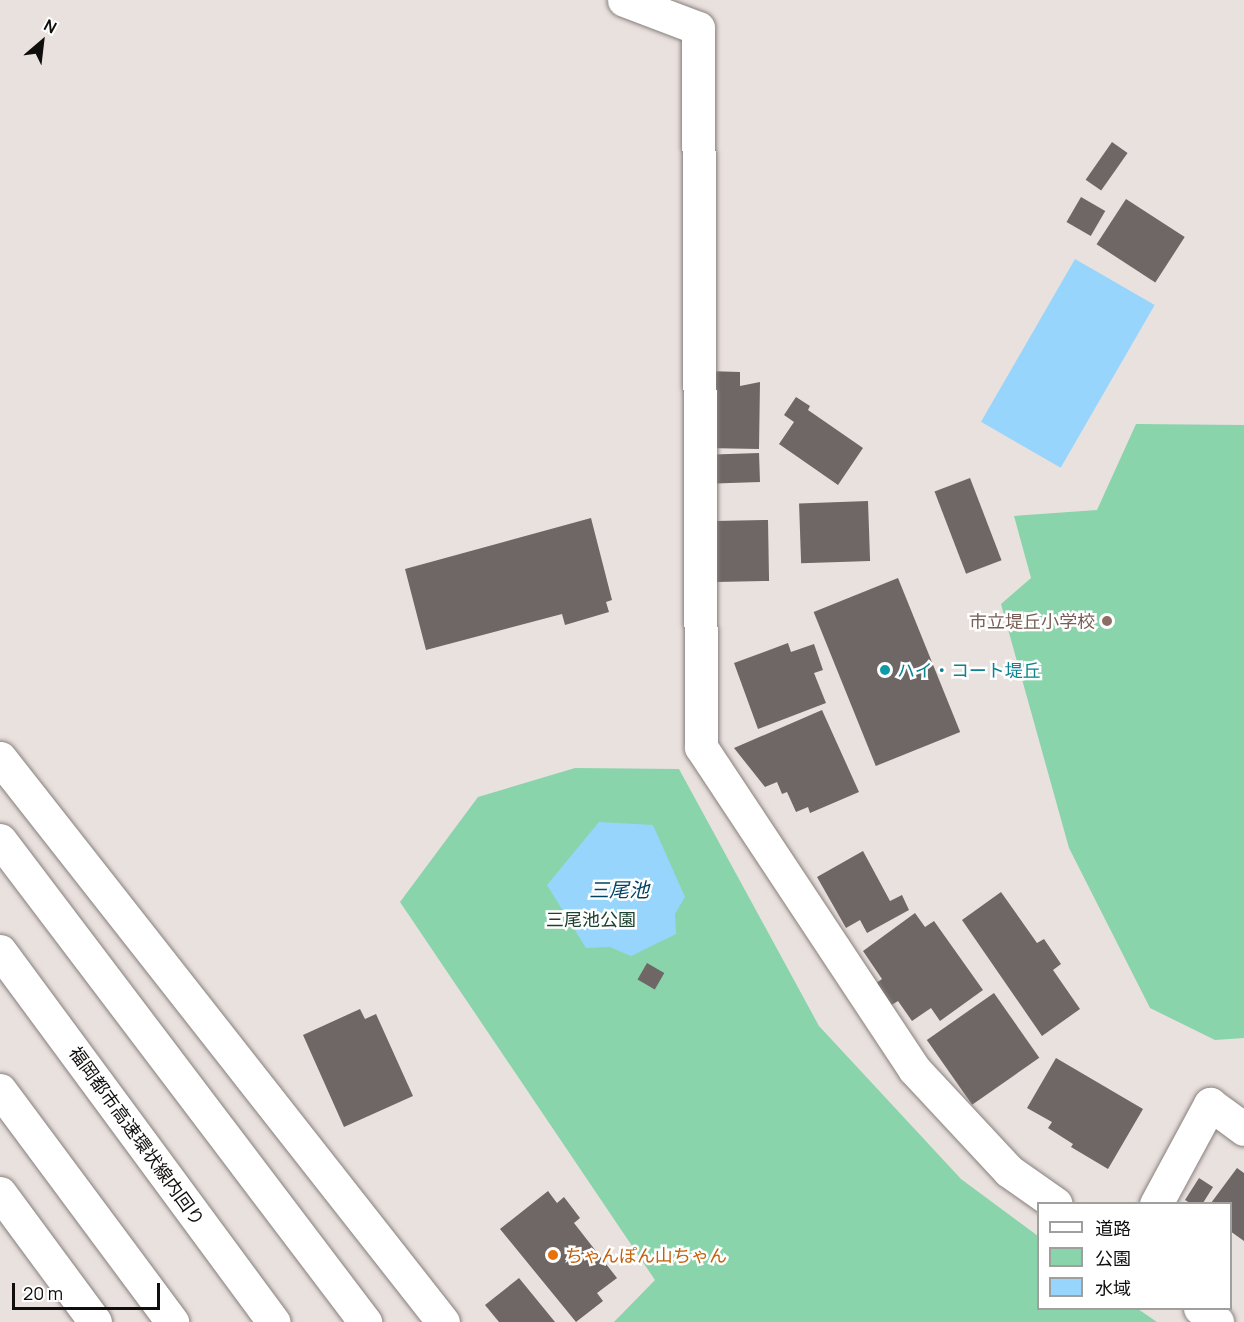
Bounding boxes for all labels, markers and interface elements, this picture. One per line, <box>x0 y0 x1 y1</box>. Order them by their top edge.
north arrow <box>12 12 72 72</box>
text: N <box>40 14 61 39</box>
place label: 市立堤丘小学校 <box>969 610 1095 632</box>
marker: 市立堤丘小学校 <box>1100 614 1114 628</box>
place label: ハイ・コート堤丘 <box>897 659 1041 681</box>
marker: ハイ・コート堤丘 <box>878 663 892 677</box>
water label: 三尾池 <box>589 877 649 901</box>
park label: 三尾池公園 <box>546 908 636 930</box>
street label: 福岡都市高速環状線内回り <box>65 1042 209 1230</box>
legend <box>1037 1202 1232 1310</box>
text: 道路 <box>1095 1216 1131 1240</box>
place label: ちゃんぽん山ちゃん <box>565 1244 727 1266</box>
text: 公園 <box>1095 1246 1131 1270</box>
marker: ちゃんぽん山ちゃん <box>546 1248 560 1262</box>
scale bar <box>15 1271 164 1309</box>
text: 水域 <box>1095 1276 1131 1300</box>
text: 20 m <box>23 1281 63 1305</box>

